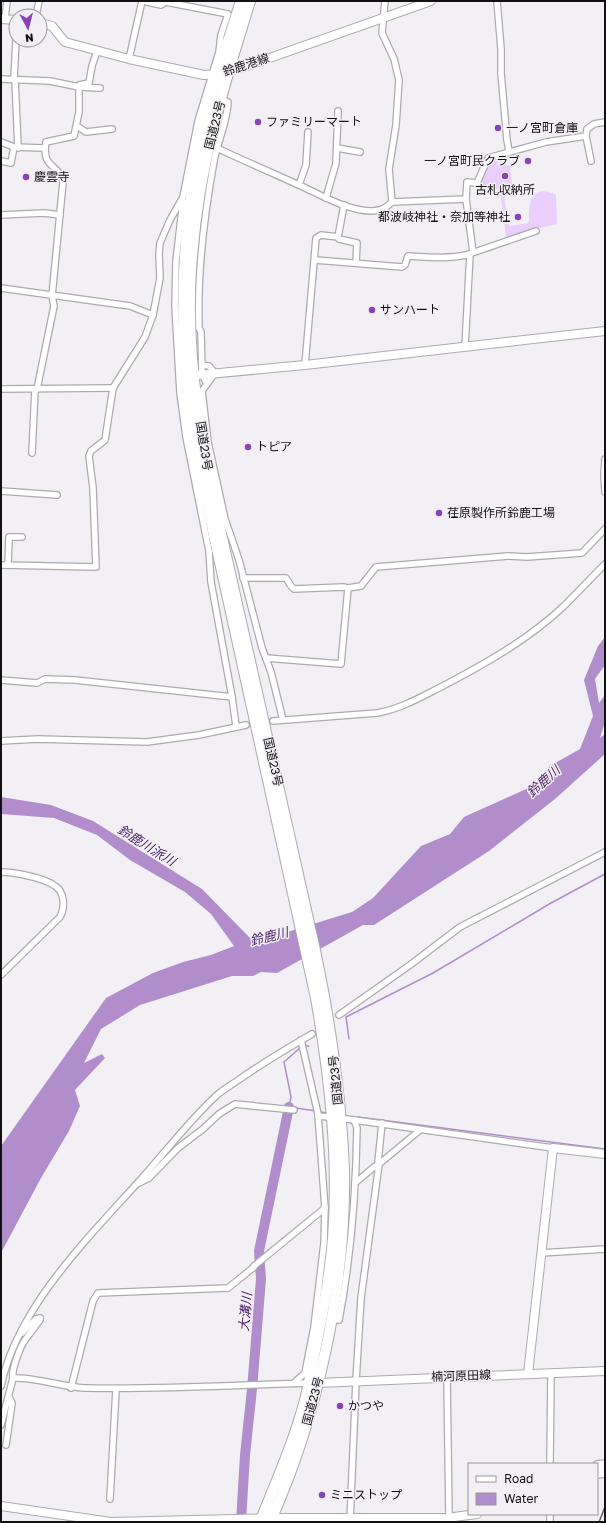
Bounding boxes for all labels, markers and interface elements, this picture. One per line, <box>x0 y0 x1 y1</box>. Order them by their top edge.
north arrow <box>8 8 48 48</box>
text: N <box>24 31 34 45</box>
street label: 鈴鹿港線 <box>221 50 271 79</box>
street label: 国道23号 <box>201 99 228 151</box>
place label: ファミリーマート <box>266 114 362 129</box>
marker: ファミリーマート <box>253 117 263 127</box>
place label: 一ノ宮町倉庫 <box>506 120 578 135</box>
marker: 一ノ宮町倉庫 <box>493 123 503 133</box>
place label: 一ノ宮町民クラブ <box>424 153 520 168</box>
marker: 一ノ宮町民クラブ <box>523 156 533 166</box>
place label: 慶雲寺 <box>34 169 70 184</box>
marker: 古札収納所 <box>500 171 510 181</box>
marker: 慶雲寺 <box>21 172 31 182</box>
place label: 古札収納所 <box>475 182 535 197</box>
place label: 都波岐神社・奈加等神社 <box>378 209 510 224</box>
marker: 都波岐神社・奈加等神社 <box>513 212 523 222</box>
place label: サンハート <box>380 302 440 317</box>
marker: サンハート <box>367 305 377 315</box>
street label: 国道23号 <box>193 420 216 472</box>
place label: トピア <box>256 439 292 454</box>
marker: トピア <box>243 442 253 452</box>
place label: 荏原製作所鈴鹿工場 <box>447 505 555 520</box>
marker: 荏原製作所鈴鹿工場 <box>434 508 444 518</box>
street label: 国道23号 <box>261 736 286 788</box>
water label: 鈴鹿川 <box>523 761 564 800</box>
water label: 鈴鹿川派川 <box>115 821 180 870</box>
water label: 鈴鹿川 <box>248 923 292 948</box>
street label: 国道23号 <box>325 1054 346 1106</box>
water label: 大溝川 <box>235 1290 255 1332</box>
street label: 楠河原田線 <box>431 1367 491 1384</box>
street label: 国道23号 <box>299 1375 326 1427</box>
place label: かつや <box>348 1398 384 1413</box>
marker: かつや <box>335 1401 345 1411</box>
legend <box>468 1463 598 1515</box>
text: Road <box>504 1471 533 1486</box>
place label: ミニストップ <box>330 1487 402 1502</box>
marker: ミニストップ <box>317 1490 327 1500</box>
text: Water <box>504 1491 538 1506</box>

